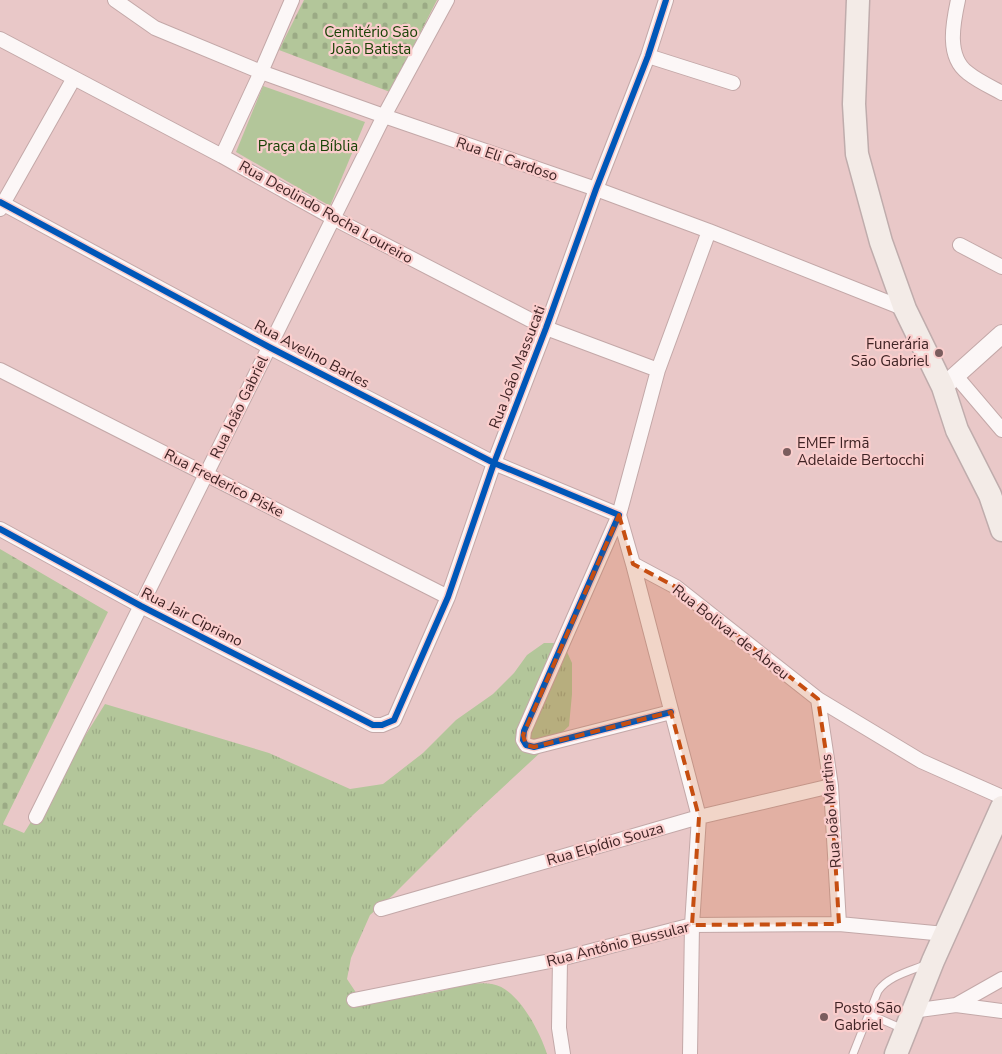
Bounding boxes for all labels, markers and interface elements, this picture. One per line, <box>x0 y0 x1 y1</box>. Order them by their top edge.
park label: Cemitério São João Batista <box>324 22 418 59</box>
street label: Rua Eli Cardoso <box>453 132 561 186</box>
park label: Praça da Bíblia <box>258 136 358 156</box>
street label: Rua Deolindo Rocha Loureiro <box>236 156 416 268</box>
street label: Rua João Massucati <box>484 302 550 432</box>
street label: Rua Avelino Barles <box>251 315 373 393</box>
place label: Funerária São Gabriel <box>851 334 930 371</box>
marker: Funerária São Gabriel <box>933 347 945 359</box>
street label: Rua João Gabriel <box>205 352 273 462</box>
place label: EMEF Irmã Adelaide Bertocchi <box>797 433 924 470</box>
street label: Rua Frederico Piske <box>161 444 287 522</box>
marker: EMEF Irmã Adelaide Bertocchi <box>781 446 793 458</box>
street label: Rua Bolivar de Abreu <box>668 580 794 684</box>
street label: Rua Jair Cipriano <box>138 583 246 651</box>
street label: Rua João Martins <box>816 753 846 869</box>
street label: Rua Elpídio Souza <box>544 818 666 870</box>
street label: Rua Antônio Bussular <box>544 916 692 971</box>
place label: Posto São Gabriel <box>834 998 902 1035</box>
marker: Posto São Gabriel <box>818 1011 830 1023</box>

